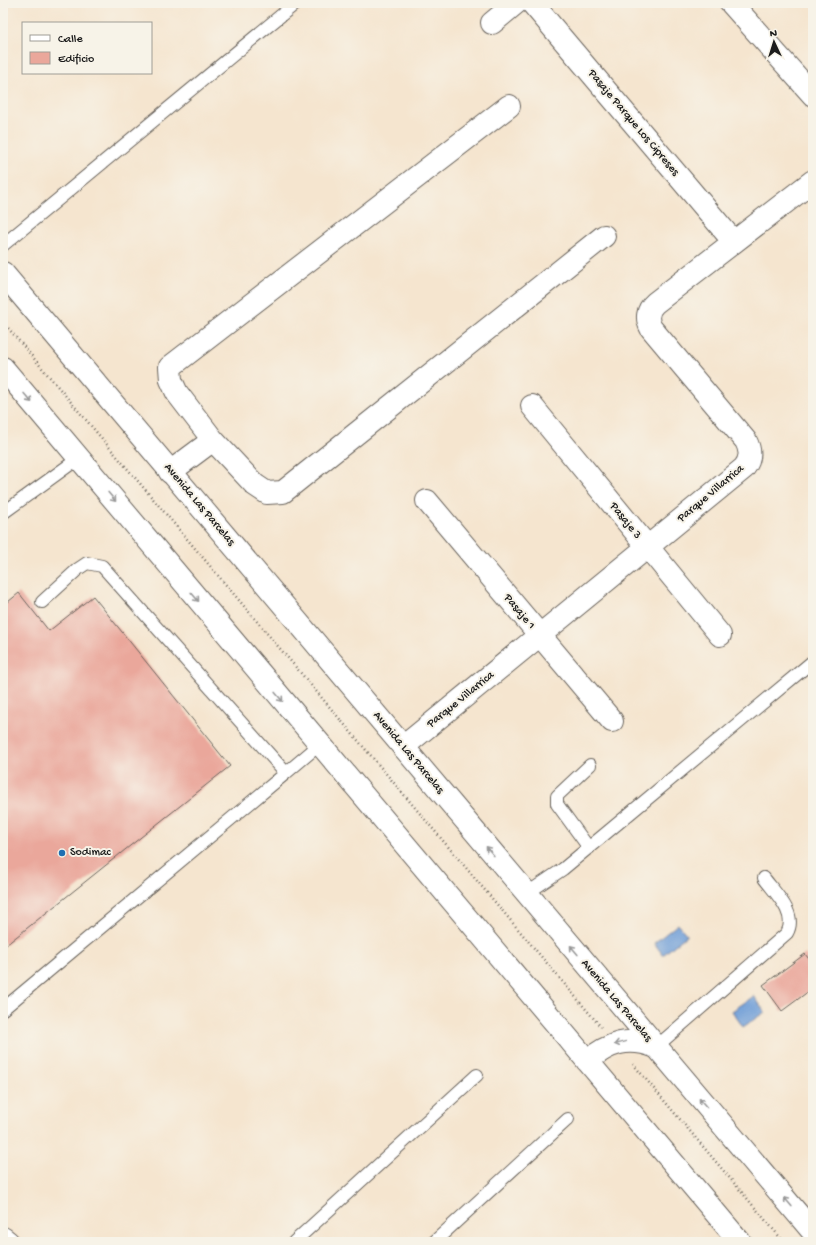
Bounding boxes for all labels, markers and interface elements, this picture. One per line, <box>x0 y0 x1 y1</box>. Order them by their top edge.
legend <box>22 22 152 74</box>
north arrow <box>754 22 794 62</box>
text: N <box>769 28 777 40</box>
text: Calle <box>58 33 83 47</box>
text: Edificio <box>58 53 94 67</box>
street label: Pasaje Parque Los Cipreses <box>584 66 682 180</box>
one-way arrow <box>24 392 33 403</box>
street label: Avenida Las Parcelas <box>160 461 238 549</box>
street label: Parque Villarrica <box>674 462 747 527</box>
one-way arrow <box>107 492 116 503</box>
street label: Pasaje 3 <box>605 499 644 542</box>
street label: Pasaje 1 <box>500 591 538 633</box>
one-way arrow <box>191 592 200 602</box>
street label: Parque Villarrica <box>424 668 498 732</box>
one-way arrow <box>274 691 283 702</box>
street label: Avenida Las Parcelas <box>369 709 447 797</box>
place label: Sodimac <box>70 846 112 860</box>
one-way arrow <box>486 846 495 856</box>
marker: Sodimac <box>57 848 67 858</box>
one-way arrow <box>570 945 579 956</box>
street label: Avenida Las Parcelas <box>577 957 655 1045</box>
one-way arrow <box>613 1040 626 1047</box>
one-way arrow <box>699 1098 708 1108</box>
one-way arrow <box>783 1197 792 1207</box>

